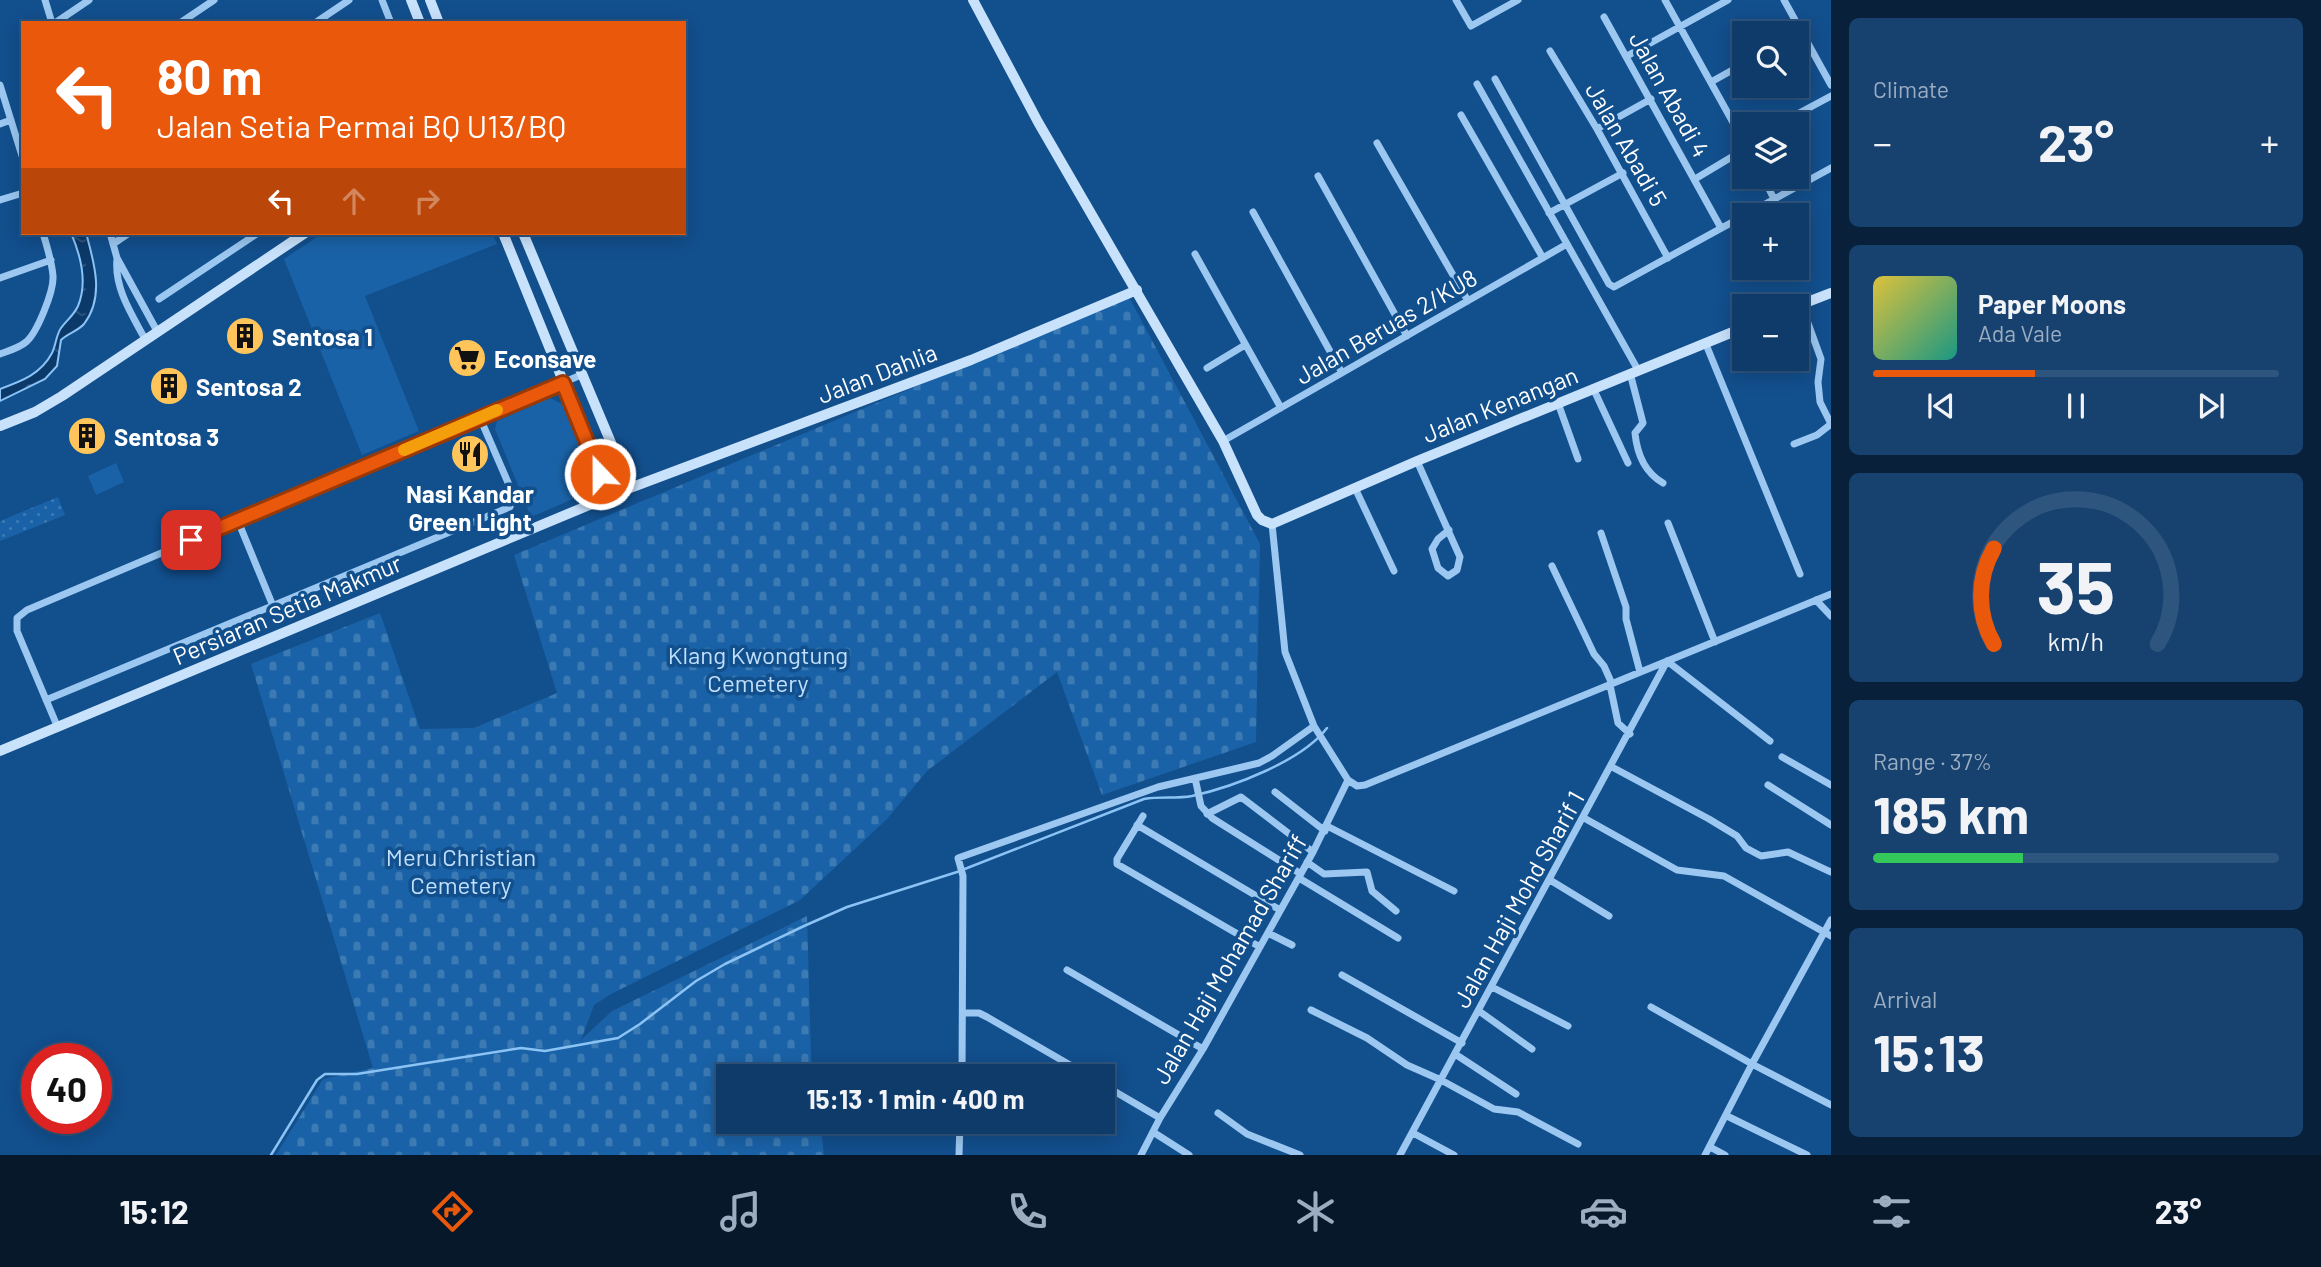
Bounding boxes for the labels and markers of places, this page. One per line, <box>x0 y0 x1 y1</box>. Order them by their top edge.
building icon: Sentosa 1 <box>224 315 266 357</box>
place label: Sentosa 1 <box>272 322 373 351</box>
supermarket icon: Econsave <box>446 337 488 379</box>
place label: Econsave <box>494 344 596 373</box>
building icon: Sentosa 2 <box>148 365 190 407</box>
place label: Sentosa 2 <box>196 372 302 401</box>
building icon: Sentosa 3 <box>66 415 108 457</box>
place label: Sentosa 3 <box>114 422 219 451</box>
restaurant icon: Nasi Kandar Green Light <box>449 433 491 475</box>
place label: Nasi Kandar Green Light <box>406 479 534 536</box>
pin <box>161 510 221 570</box>

